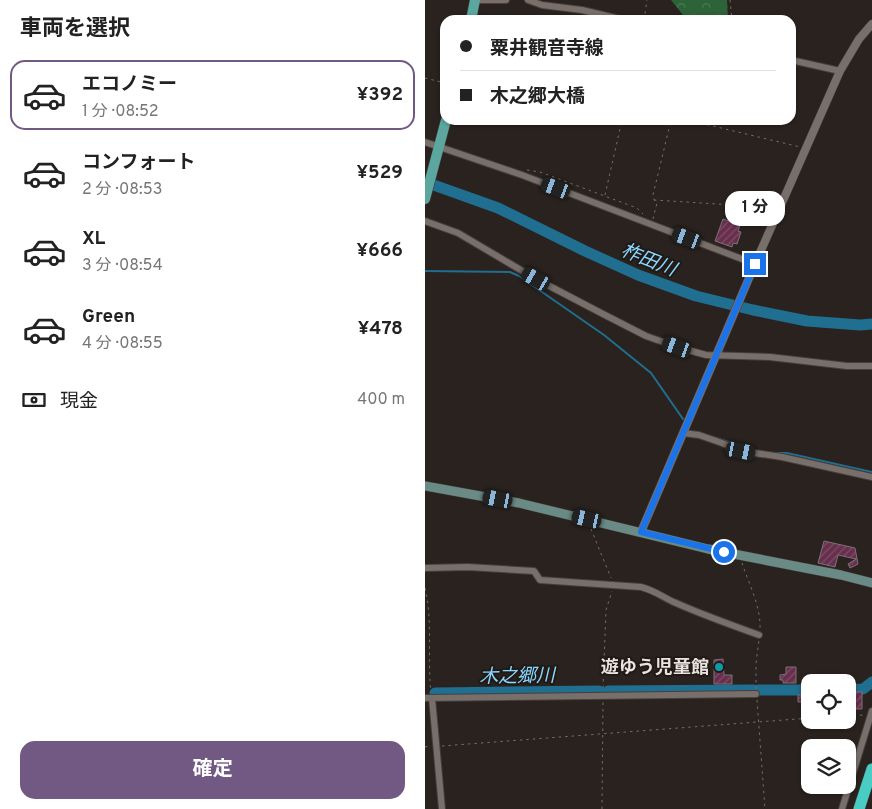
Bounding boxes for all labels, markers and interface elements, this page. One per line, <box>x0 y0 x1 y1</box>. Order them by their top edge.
text: 車両を選択 <box>20 16 130 43</box>
text: 粟井観音寺線 <box>490 37 604 61</box>
icon: car <box>22 73 67 118</box>
text: エコノミー <box>82 73 177 97</box>
text: ¥392 <box>357 83 403 107</box>
text: 木之郷大橋 <box>490 85 585 109</box>
text: 1 分 · 08:52 <box>82 102 159 122</box>
icon: car <box>22 151 67 196</box>
text: コンフォート <box>82 151 195 175</box>
text: ¥529 <box>357 161 403 185</box>
car <box>539 176 572 200</box>
text: 2 分 · 08:53 <box>82 180 162 200</box>
callout: 1 分 <box>725 192 785 226</box>
text: 1 分 <box>742 198 768 218</box>
car <box>670 226 703 250</box>
text: XL <box>82 227 105 251</box>
icon: car <box>22 229 67 274</box>
text: ¥666 <box>356 239 403 263</box>
water label: 柞田川 <box>617 239 681 283</box>
route end <box>744 253 766 275</box>
text: 3 分 · 08:54 <box>82 256 163 276</box>
car <box>519 265 552 293</box>
text: Green <box>82 305 135 329</box>
icon: car <box>22 307 67 352</box>
text: ¥478 <box>358 317 403 341</box>
text: 4 分 · 08:55 <box>82 334 163 354</box>
car <box>660 335 693 359</box>
icon: cash <box>20 386 48 414</box>
text: 現金 <box>60 390 98 414</box>
text: 400 m <box>357 390 405 410</box>
car <box>724 441 757 461</box>
car <box>481 489 514 509</box>
car <box>570 508 603 530</box>
route start <box>713 541 735 563</box>
place label: 遊ゆう児童館 <box>601 657 709 680</box>
marker: 遊ゆう児童館 <box>713 661 725 673</box>
water label: 木之郷川 <box>479 664 557 690</box>
map controls <box>801 674 856 794</box>
button: locate <box>801 674 856 729</box>
button: layers <box>801 739 856 794</box>
button: 確定 <box>20 741 405 799</box>

